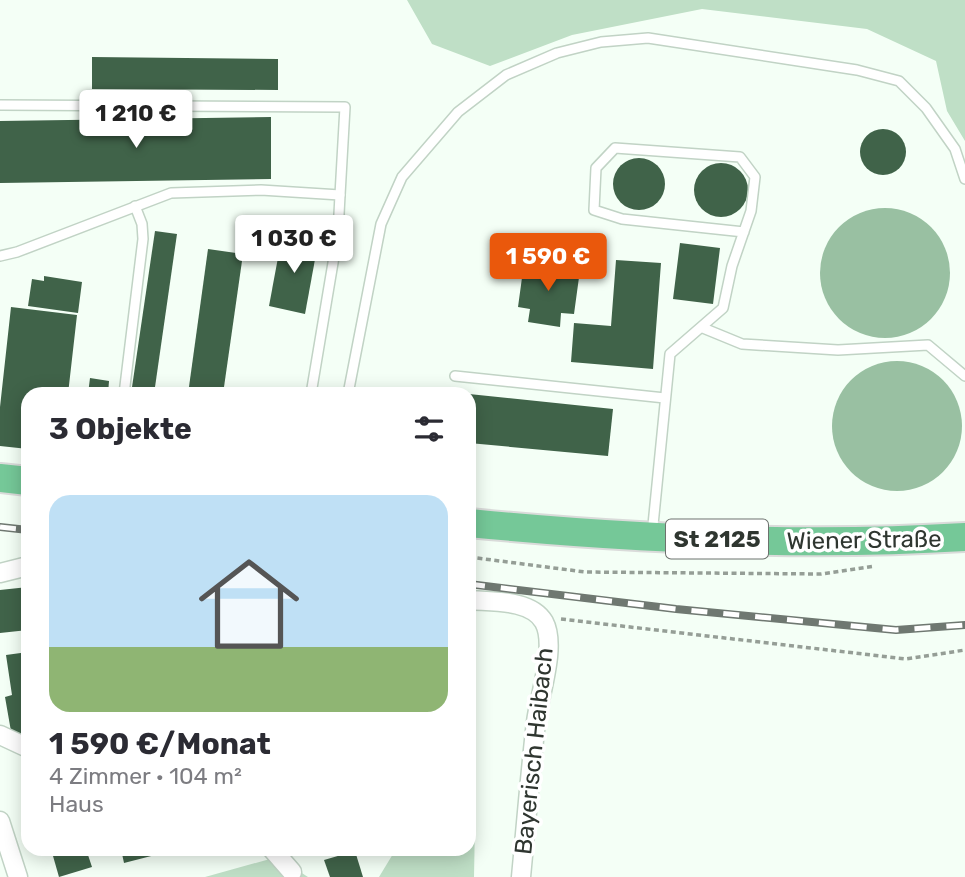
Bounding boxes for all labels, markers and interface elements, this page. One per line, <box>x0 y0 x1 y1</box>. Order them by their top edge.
pin: 1 210 € <box>71 90 201 150</box>
text: 1 210 € <box>95 99 177 127</box>
pin: 1 030 € <box>229 216 359 275</box>
text: 1 030 € <box>251 224 337 252</box>
pin: 1 590 € <box>483 233 613 293</box>
text: 1 590 € <box>506 242 590 270</box>
icon: filters <box>410 410 448 448</box>
text: 3 Objekte <box>49 411 192 447</box>
road number: St 2125 <box>666 520 768 558</box>
street label: Wiener Straße <box>786 525 942 555</box>
icon: home <box>186 541 312 667</box>
street label: Bayerisch Haibach <box>509 646 559 856</box>
text: 1 590 €/Monat <box>49 726 271 762</box>
text: 4 Zimmer · 104 m² <box>49 762 242 790</box>
text: Haus <box>49 790 104 818</box>

